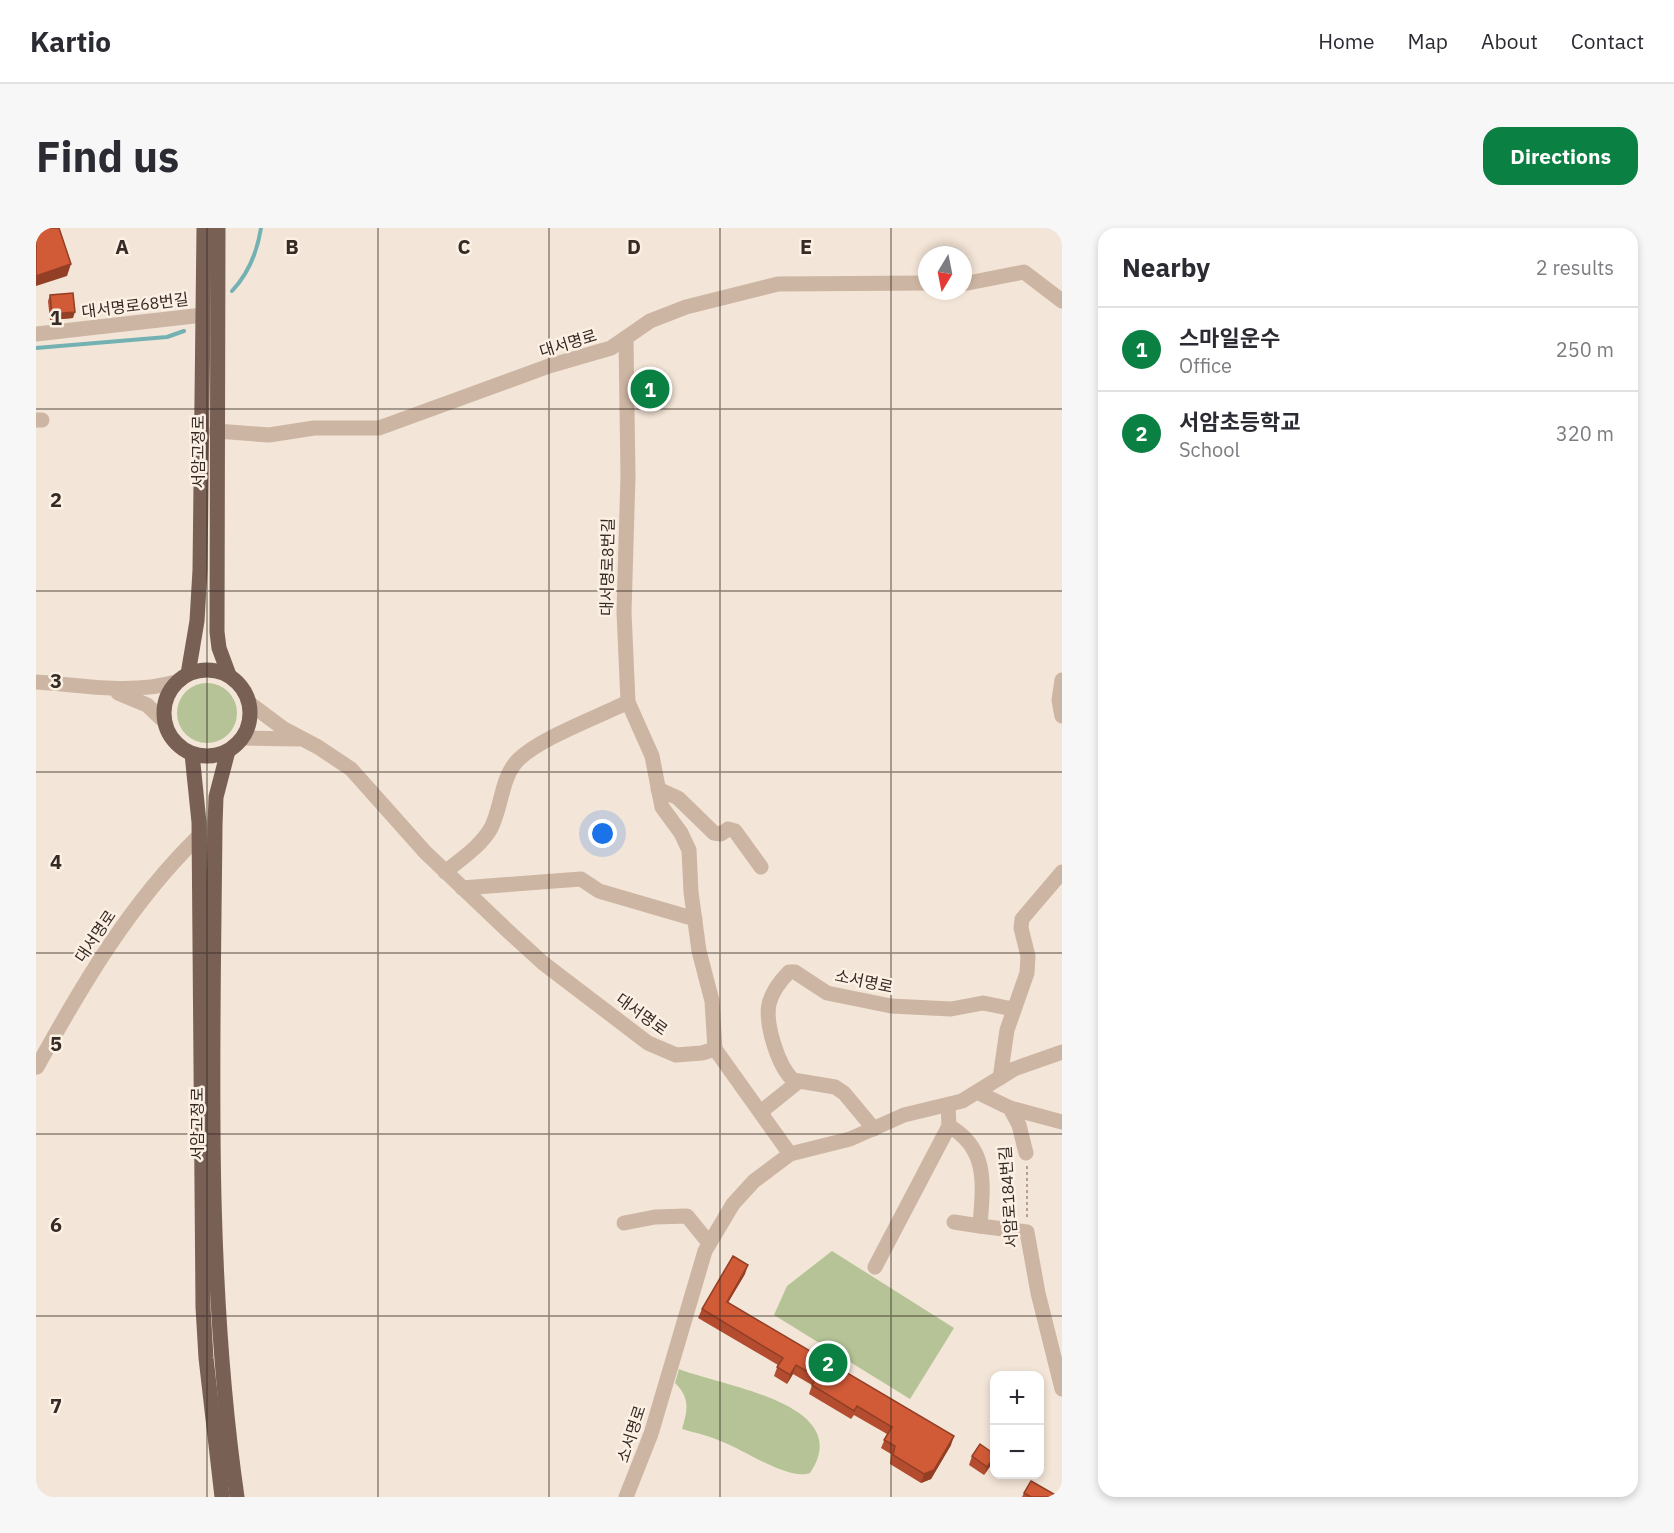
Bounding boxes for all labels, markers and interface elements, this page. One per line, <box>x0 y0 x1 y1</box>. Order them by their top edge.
text: Kartio <box>30 23 111 60</box>
text: Home <box>1318 27 1375 55</box>
text: Map <box>1408 27 1448 55</box>
text: About <box>1481 27 1538 55</box>
text: Contact <box>1571 27 1644 55</box>
button: Directions <box>1483 127 1638 185</box>
text: Find us <box>36 129 179 184</box>
text: A <box>115 233 129 260</box>
text: B <box>285 233 299 260</box>
text: C <box>457 233 471 260</box>
text: D <box>627 233 641 260</box>
text: E <box>800 233 812 260</box>
north arrow <box>918 246 972 300</box>
text: Nearby <box>1122 250 1210 284</box>
text: 2 results <box>1536 254 1614 281</box>
street label: 대서명로68번길 <box>80 289 190 321</box>
text: 1 <box>50 304 62 331</box>
text: 스마일운수 <box>1179 323 1280 352</box>
street label: 대서명로 <box>537 325 599 361</box>
text: 1 <box>1136 336 1148 363</box>
text: 250 m <box>1556 336 1614 363</box>
text: Office <box>1179 352 1232 379</box>
pin: 1 <box>630 366 670 412</box>
text: 서암초등학교 <box>1179 407 1300 436</box>
street label: 서암고정로 <box>188 415 208 489</box>
text: 2 <box>1136 420 1148 447</box>
text: 320 m <box>1556 420 1614 447</box>
text: School <box>1179 436 1240 463</box>
text: 2 <box>50 486 62 513</box>
street label: 대서명로8번길 <box>596 518 618 616</box>
text: 3 <box>50 667 62 694</box>
your location <box>588 819 617 848</box>
text: 4 <box>50 848 62 875</box>
street label: 대서명로 <box>70 906 120 966</box>
street label: 소서명로 <box>833 965 895 997</box>
street label: 대서명로 <box>612 989 672 1040</box>
text: 5 <box>50 1030 62 1057</box>
street label: 서암고정로 <box>187 1087 207 1161</box>
street label: 서암로184번길 <box>994 1145 1022 1249</box>
text: 6 <box>50 1211 62 1238</box>
pin: 2 <box>808 1340 848 1386</box>
map controls <box>990 1371 1044 1479</box>
button: + <box>990 1371 1044 1425</box>
text: 7 <box>50 1392 62 1419</box>
street label: 소서명로 <box>612 1403 650 1465</box>
button: − <box>990 1425 1044 1479</box>

